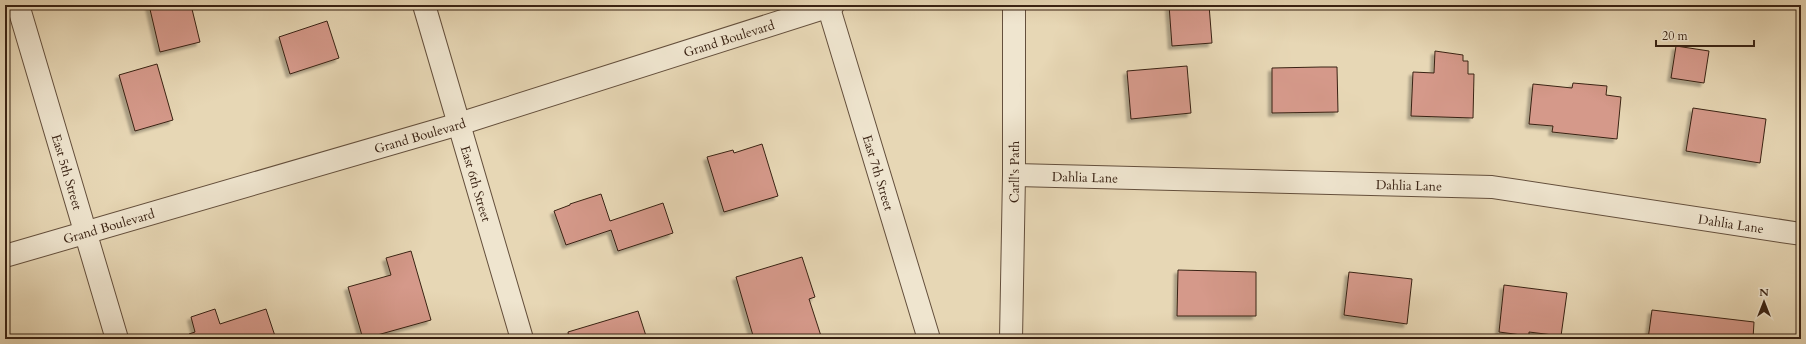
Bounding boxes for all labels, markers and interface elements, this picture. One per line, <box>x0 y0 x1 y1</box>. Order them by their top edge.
street label: Grand Boulevard <box>681 16 777 62</box>
scale bar <box>1656 22 1754 48</box>
text: 20 m <box>1662 28 1689 44</box>
street label: Grand Boulevard <box>372 114 468 158</box>
street label: East 5th Street <box>47 132 86 212</box>
street label: East 7th Street <box>858 133 898 213</box>
street label: Carll's Path <box>1005 141 1024 203</box>
street label: East 6th Street <box>456 144 495 224</box>
street label: Dahlia Lane <box>1052 168 1118 188</box>
street label: Dahlia Lane <box>1376 176 1442 196</box>
street label: Grand Boulevard <box>61 205 157 249</box>
street label: Dahlia Lane <box>1697 210 1765 238</box>
north arrow <box>1744 282 1784 322</box>
text: N <box>1759 285 1769 300</box>

